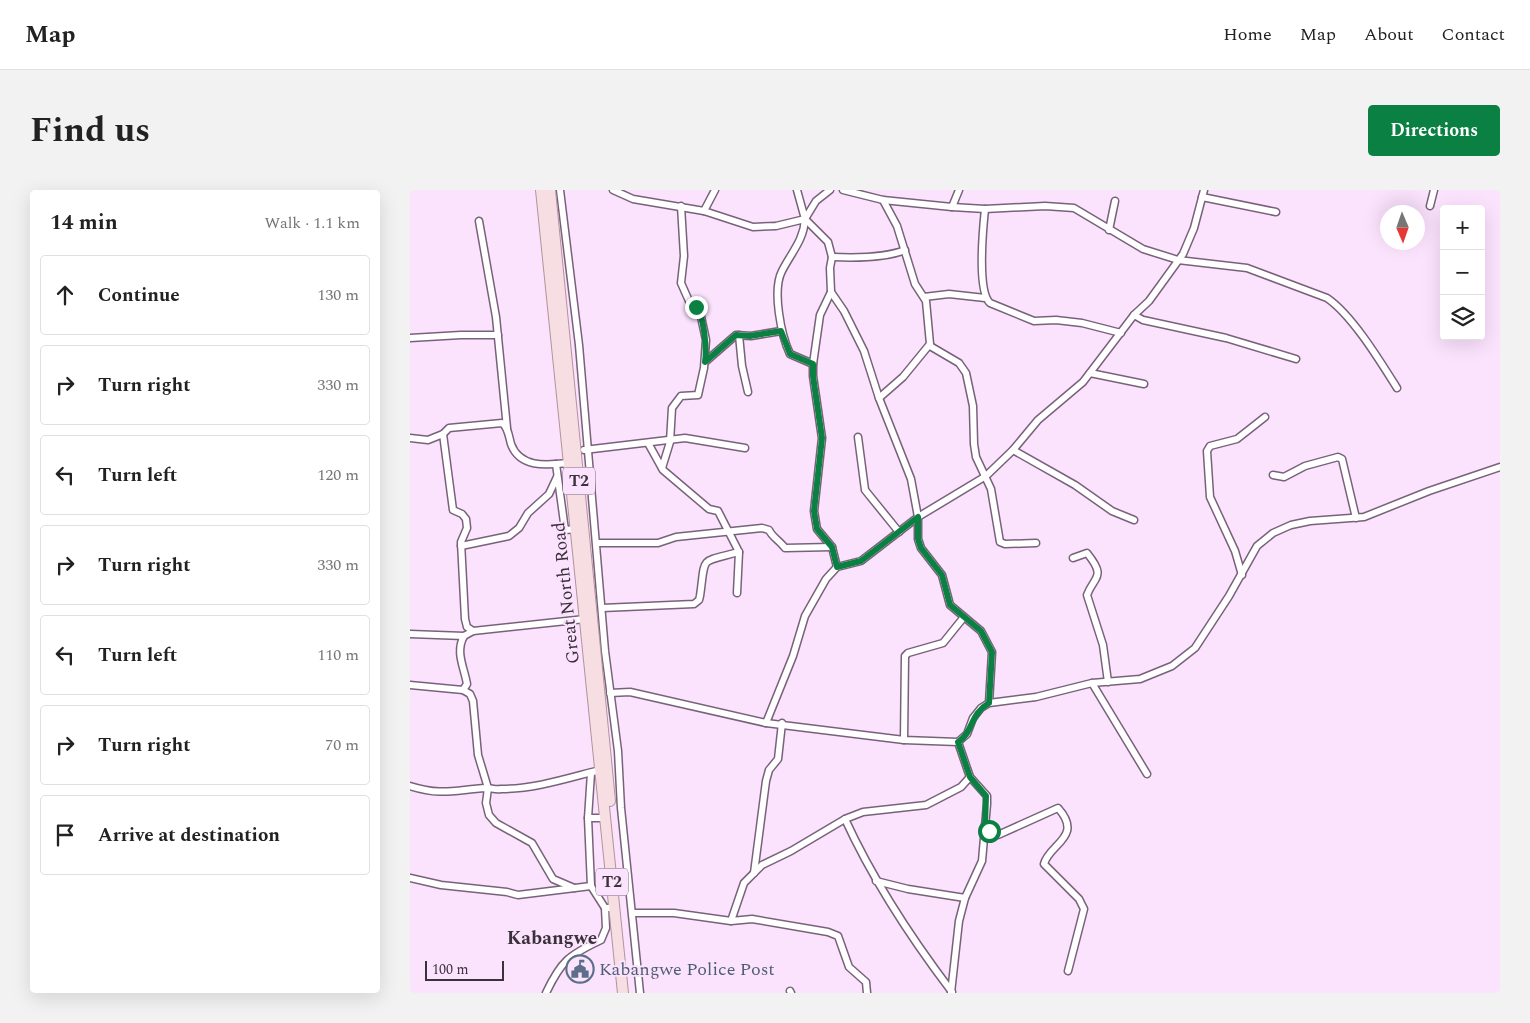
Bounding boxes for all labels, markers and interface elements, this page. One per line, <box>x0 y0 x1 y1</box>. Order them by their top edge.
text: Map <box>25 17 75 53</box>
text: Home <box>1223 21 1272 48</box>
text: Map <box>1300 21 1336 48</box>
text: About <box>1364 21 1414 48</box>
text: Contact <box>1442 21 1505 48</box>
text: Find us <box>30 104 150 157</box>
button: Directions <box>1368 105 1500 156</box>
north arrow <box>1380 205 1425 250</box>
map controls <box>1440 205 1485 340</box>
button: + <box>1440 205 1485 250</box>
text: 14 min <box>50 207 118 239</box>
text: Walk · 1.1 km <box>265 211 360 235</box>
button: − <box>1440 250 1485 295</box>
icon: ahead <box>51 281 79 309</box>
text: Continue <box>98 281 180 310</box>
text: 130 m <box>317 283 359 307</box>
button: layers <box>1440 295 1485 340</box>
route end <box>685 296 708 319</box>
icon: right <box>51 371 79 399</box>
text: Turn right <box>98 371 191 400</box>
text: 330 m <box>317 373 359 397</box>
icon: left <box>51 461 79 489</box>
text: Turn left <box>98 461 177 490</box>
text: 120 m <box>317 463 359 487</box>
road number: T2 <box>563 468 595 494</box>
street label: Great North Road <box>545 521 587 665</box>
icon: right <box>51 551 79 579</box>
text: Turn right <box>98 551 191 580</box>
text: 330 m <box>317 553 359 577</box>
icon: left <box>51 641 79 669</box>
text: Turn left <box>98 641 177 670</box>
text: 110 m <box>317 643 359 667</box>
icon: right <box>51 731 79 759</box>
text: Turn right <box>98 731 191 760</box>
text: 70 m <box>325 733 359 757</box>
route start <box>978 820 1001 843</box>
icon: arrive <box>51 821 79 849</box>
text: Arrive at destination <box>98 821 280 850</box>
road number: T2 <box>596 869 628 896</box>
district label: Kabangwe <box>507 924 597 953</box>
public building icon: Kabangwe Police Post <box>565 954 595 984</box>
place label: Kabangwe Police Post <box>599 956 775 983</box>
scale bar <box>425 958 504 981</box>
text: 100 m <box>432 959 469 980</box>

